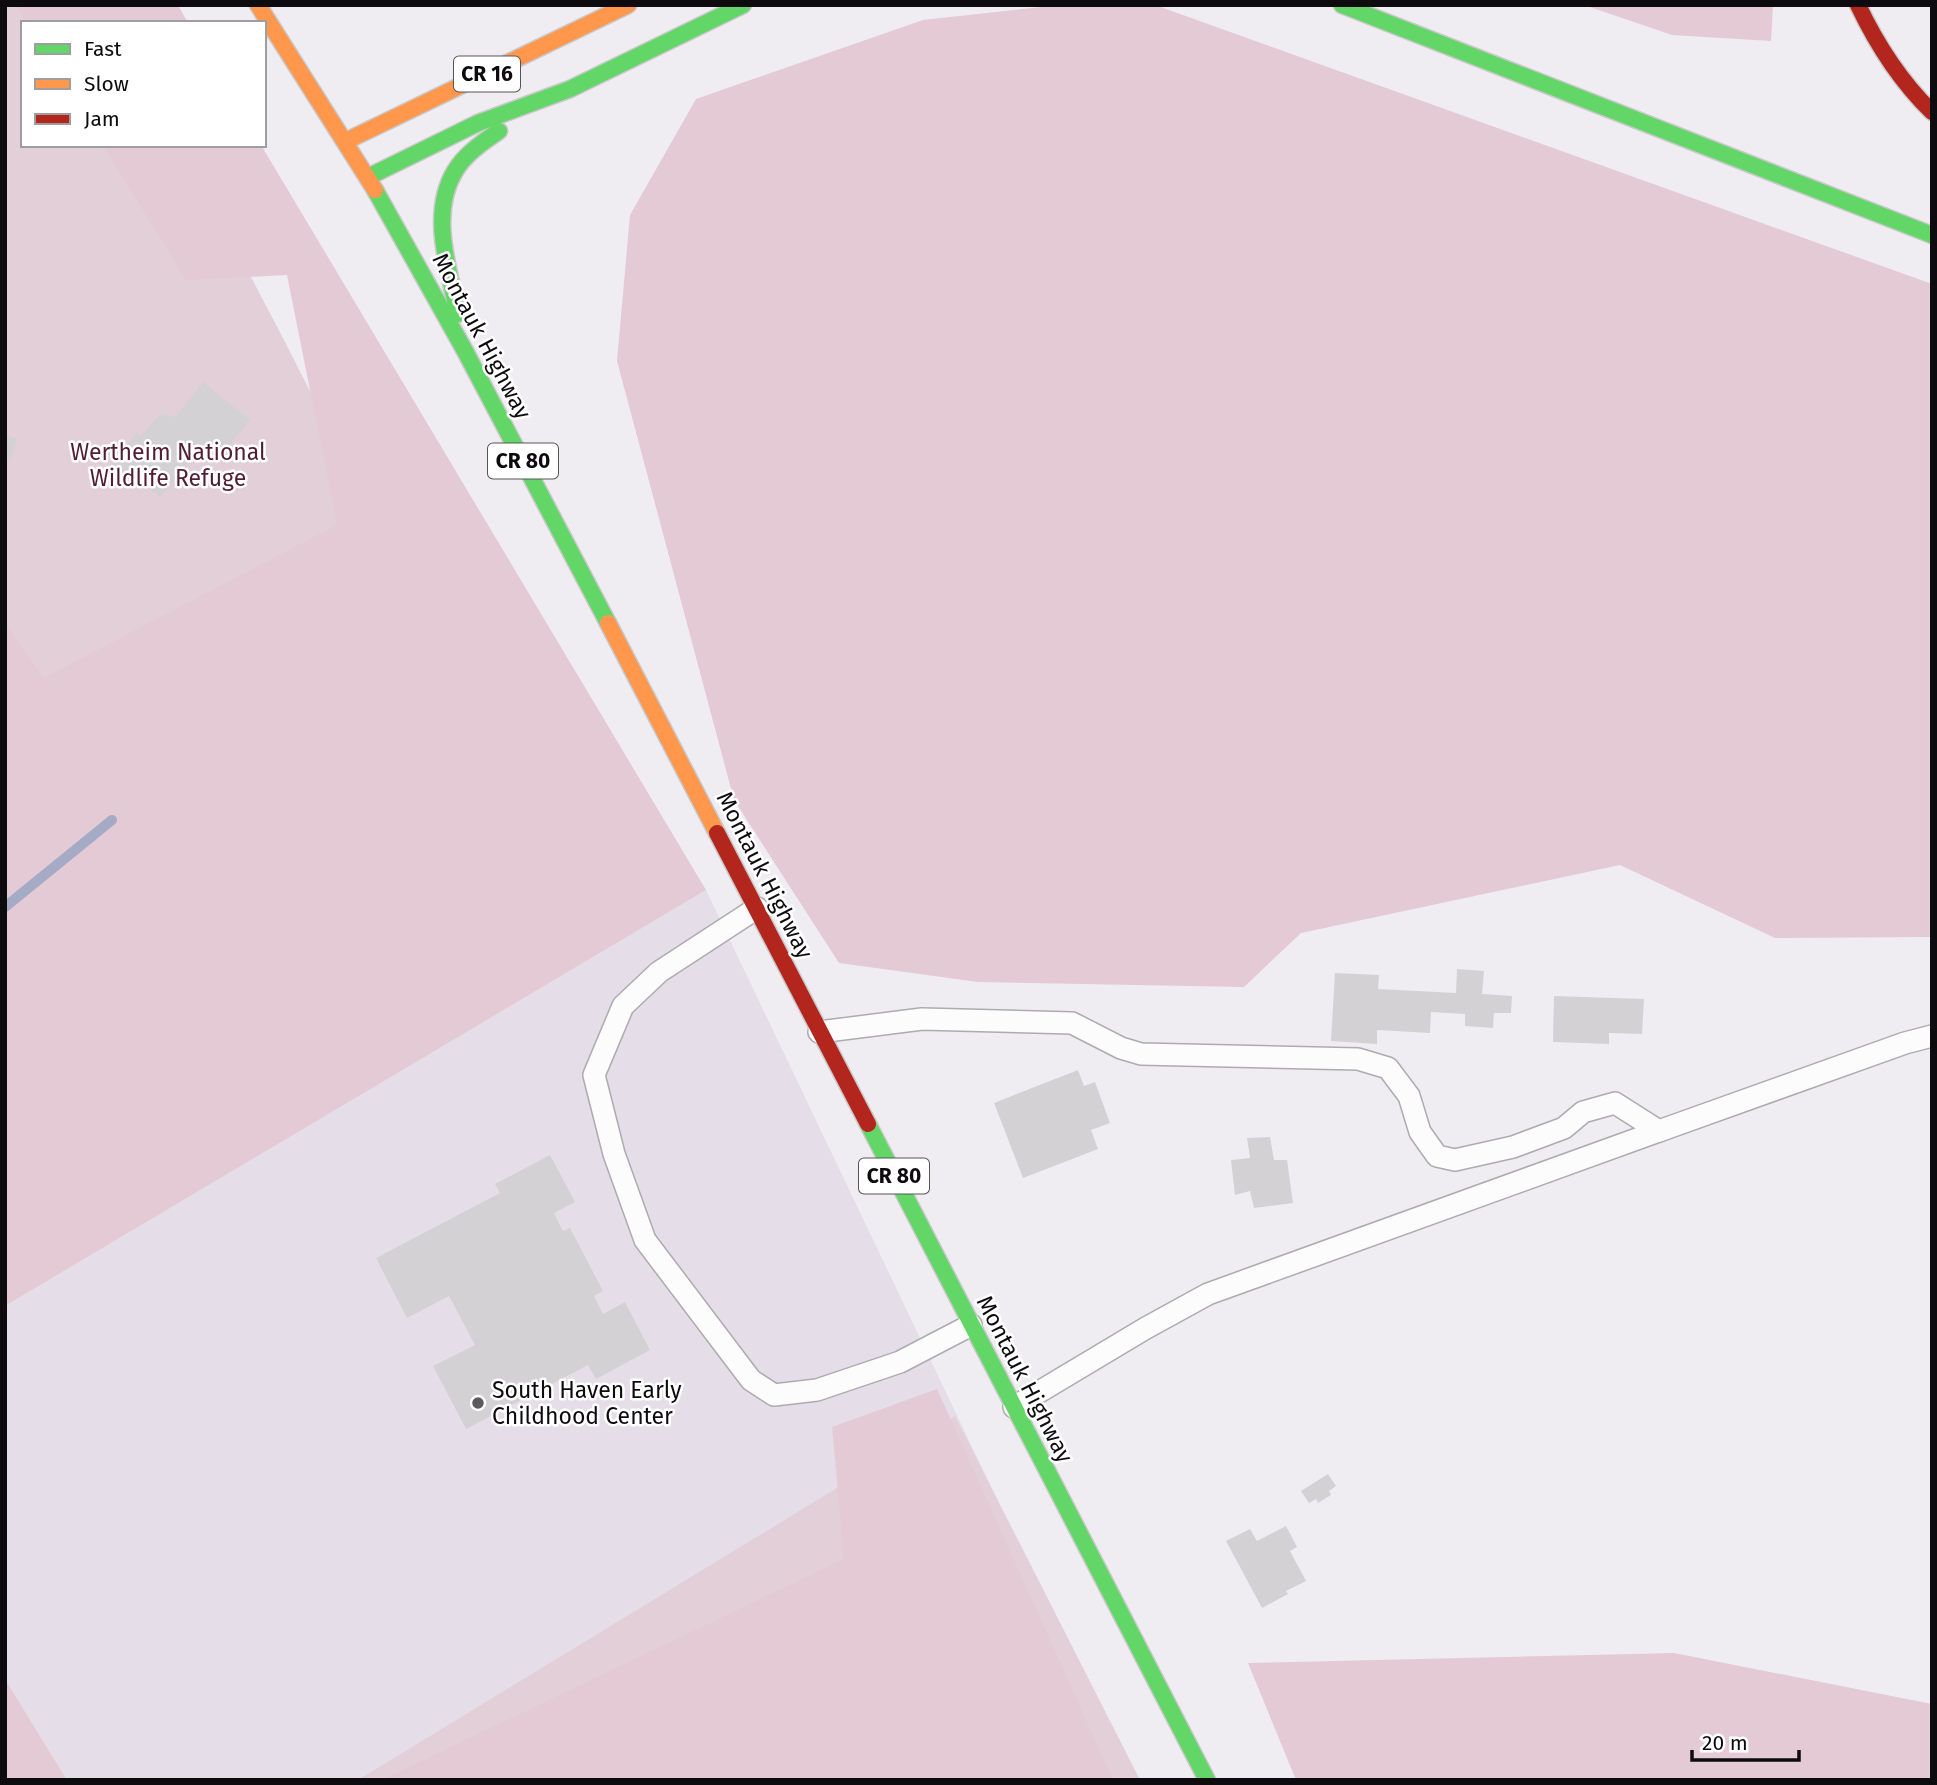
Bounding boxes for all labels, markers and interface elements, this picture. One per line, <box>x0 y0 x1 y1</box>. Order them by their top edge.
legend <box>21 21 266 147</box>
text: Fast <box>84 36 122 62</box>
road number: CR 16 <box>454 56 520 92</box>
text: Slow <box>84 71 129 97</box>
text: Jam <box>84 106 120 132</box>
street label: Montauk Highway <box>426 248 538 424</box>
park label: Wertheim National Wildlife Refuge <box>70 438 266 492</box>
road number: CR 80 <box>488 444 558 478</box>
street label: Montauk Highway <box>711 787 820 964</box>
road number: CR 80 <box>859 1158 929 1194</box>
street label: Montauk Highway <box>971 1291 1080 1468</box>
place label: South Haven Early Childhood Center <box>492 1376 682 1430</box>
marker: South Haven Early Childhood Center <box>470 1395 486 1411</box>
scale bar <box>1692 1718 1799 1762</box>
text: 20 m <box>1702 1730 1748 1756</box>

